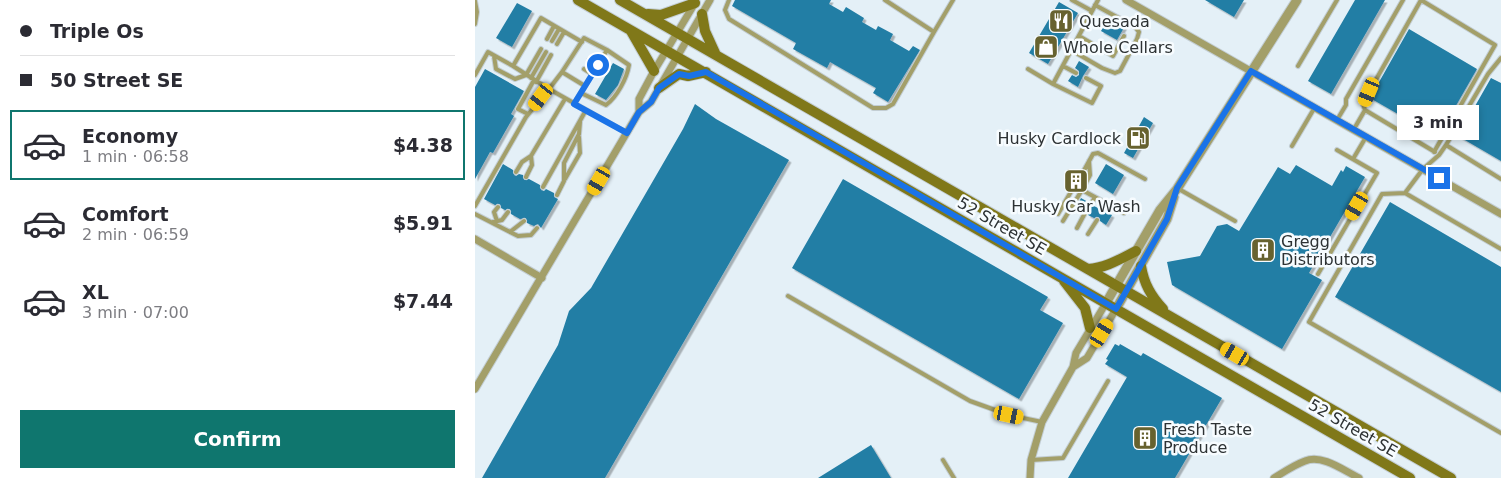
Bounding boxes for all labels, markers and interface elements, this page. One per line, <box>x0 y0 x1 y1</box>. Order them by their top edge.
restaurant icon: Quesada <box>1048 8 1074 34</box>
place label: Quesada <box>1079 12 1150 31</box>
text: Triple Os <box>50 20 144 42</box>
shop icon: Whole Cellars <box>1033 34 1059 60</box>
place label: Whole Cellars <box>1063 38 1173 57</box>
route start <box>587 54 609 76</box>
text: 50 Street SE <box>50 69 183 91</box>
car <box>1356 75 1381 109</box>
car <box>525 81 556 113</box>
callout: 3 min <box>1398 106 1480 140</box>
text: 3 min <box>1413 113 1463 132</box>
icon: car <box>22 123 67 168</box>
text: Economy <box>82 125 178 147</box>
fuel station icon: Husky Cardlock <box>1125 125 1151 151</box>
place label: Husky Cardlock <box>998 129 1122 148</box>
text: $4.38 <box>393 134 453 156</box>
text: 1 min · 06:58 <box>82 147 189 166</box>
car <box>585 164 612 198</box>
route end <box>1428 167 1450 189</box>
building icon: Husky Car Wash <box>1063 168 1089 194</box>
car <box>1343 189 1370 223</box>
street label: 52 Street SE <box>954 193 1050 259</box>
place label: Husky Car Wash <box>1011 197 1141 216</box>
icon: car <box>22 201 67 246</box>
text: Comfort <box>82 203 169 225</box>
text: $5.91 <box>393 212 453 234</box>
text: 2 min · 06:59 <box>82 225 189 244</box>
place label: Gregg Distributors <box>1281 232 1375 269</box>
building icon: Gregg Distributors <box>1250 237 1276 263</box>
icon: car <box>22 279 67 324</box>
text: XL <box>82 281 109 303</box>
text: $7.44 <box>393 290 453 312</box>
text: 3 min · 07:00 <box>82 303 189 322</box>
car <box>1087 316 1116 350</box>
car <box>1218 340 1251 368</box>
street label: 52 Street SE <box>1305 395 1401 461</box>
car <box>992 405 1025 425</box>
button: Confirm <box>20 410 455 468</box>
place label: Fresh Taste Produce <box>1163 420 1252 457</box>
building icon: Fresh Taste Produce <box>1132 425 1158 451</box>

